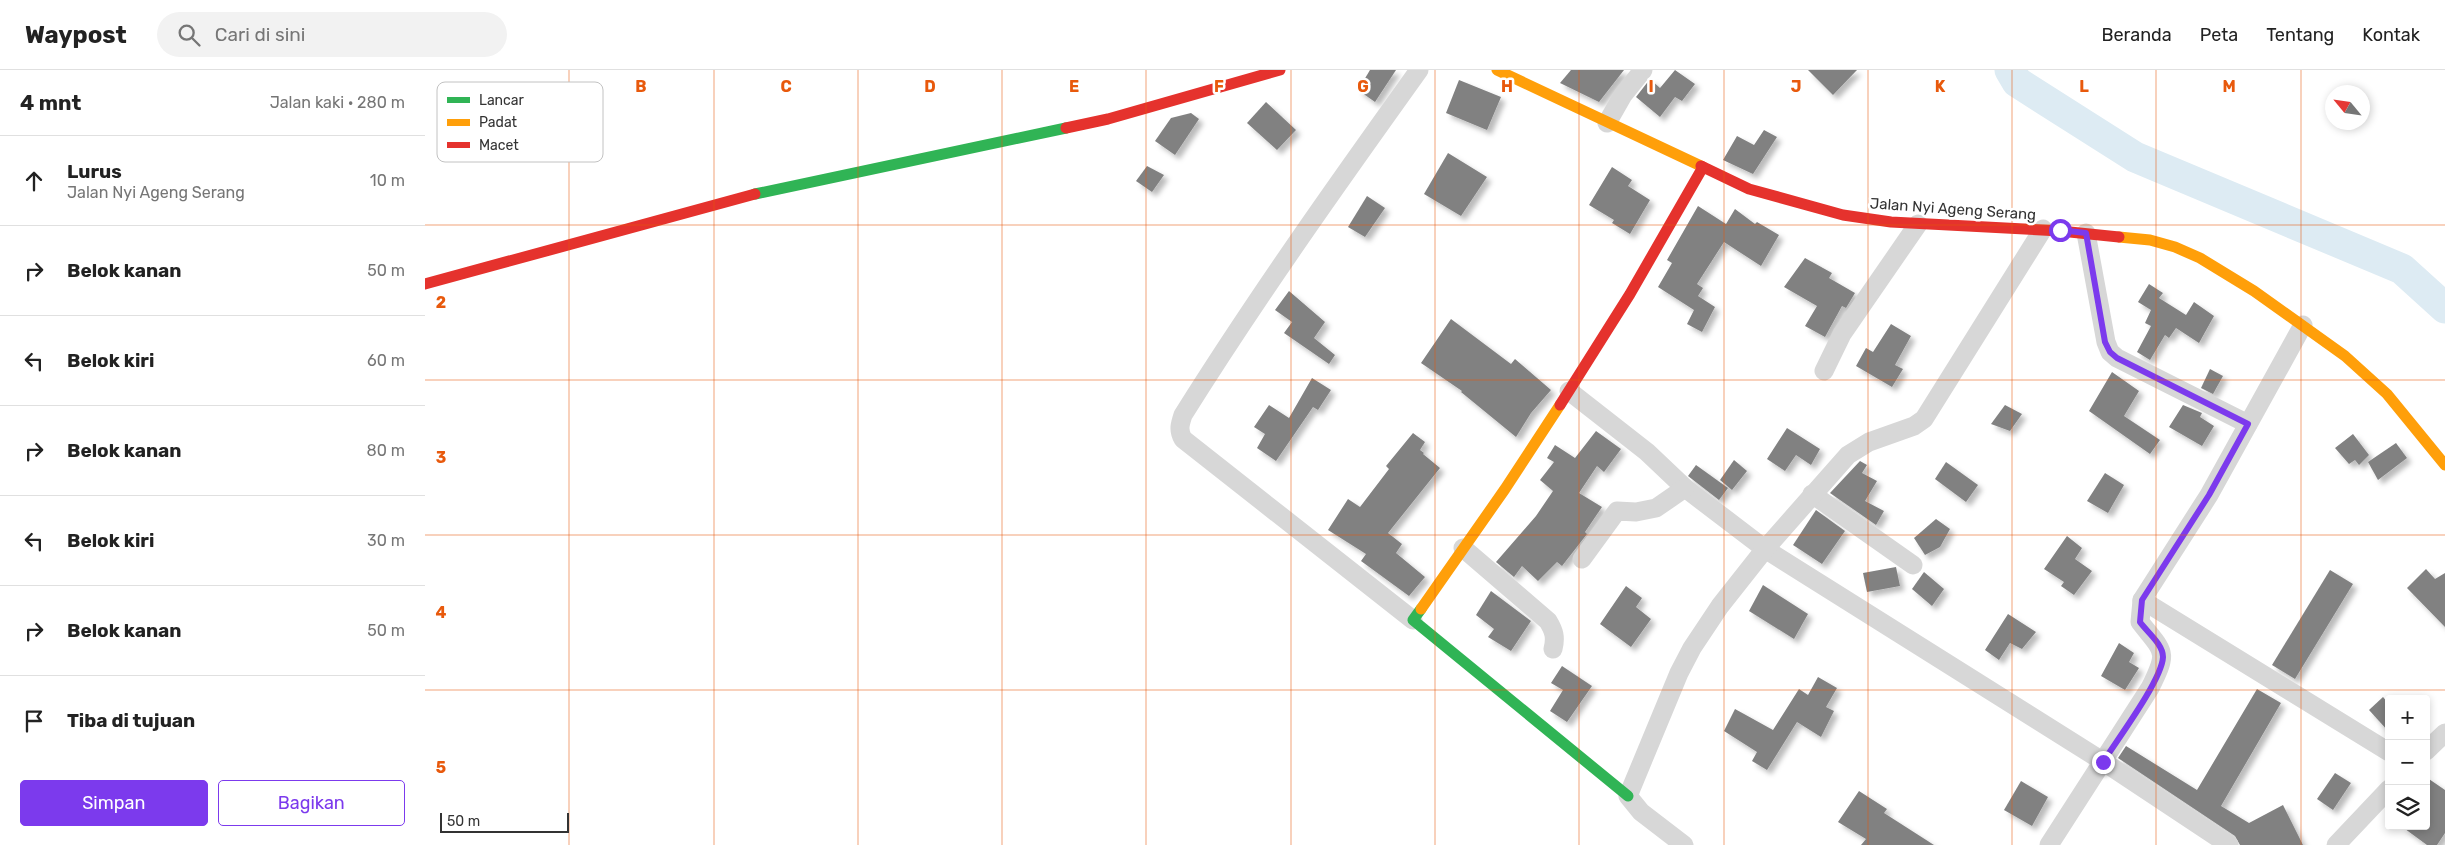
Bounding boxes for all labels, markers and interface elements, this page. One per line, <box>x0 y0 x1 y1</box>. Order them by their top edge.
search box <box>157 12 507 57</box>
text: Waypost <box>25 21 127 49</box>
icon: search <box>175 21 203 49</box>
text: Cari di sini <box>215 23 305 46</box>
text: Beranda <box>2101 24 2172 46</box>
text: Peta <box>2200 24 2238 46</box>
text: Tentang <box>2266 24 2334 46</box>
text: Kontak <box>2362 24 2420 46</box>
text: B <box>635 77 647 96</box>
text: C <box>780 77 792 96</box>
text: D <box>924 77 936 96</box>
text: E <box>1069 77 1079 96</box>
text: F <box>1214 77 1224 96</box>
text: G <box>1357 77 1369 96</box>
text: H <box>1501 77 1513 96</box>
text: I <box>1648 77 1654 96</box>
text: J <box>1791 77 1801 96</box>
text: K <box>1935 77 1946 96</box>
text: L <box>2079 77 2089 96</box>
text: M <box>2222 77 2236 96</box>
legend <box>437 82 603 162</box>
north arrow <box>2325 85 2370 130</box>
text: 4 mnt <box>20 90 81 115</box>
text: Lancar <box>479 92 525 109</box>
text: Jalan kaki · 280 m <box>270 93 405 112</box>
text: Padat <box>479 114 518 131</box>
text: Macet <box>479 137 519 154</box>
text: Lurus <box>67 160 122 183</box>
icon: ahead <box>20 167 48 195</box>
text: 10 m <box>370 171 405 190</box>
text: Jalan Nyi Ageng Serang <box>67 183 245 202</box>
street label: Jalan Nyi Ageng Serang <box>1869 194 2037 224</box>
route start <box>2049 219 2072 242</box>
icon: right <box>20 257 48 285</box>
text: Belok kanan <box>67 259 182 282</box>
text: 50 m <box>367 261 405 280</box>
text: 2 <box>436 293 446 312</box>
icon: left <box>20 347 48 375</box>
text: Belok kiri <box>67 349 154 372</box>
text: 60 m <box>367 351 405 370</box>
icon: right <box>20 437 48 465</box>
text: Belok kanan <box>67 439 182 462</box>
text: 80 m <box>367 441 405 460</box>
text: 3 <box>436 448 446 467</box>
icon: left <box>20 527 48 555</box>
text: Belok kiri <box>67 529 154 552</box>
text: 30 m <box>367 531 405 550</box>
text: 4 <box>436 603 447 622</box>
icon: right <box>20 617 48 645</box>
text: Belok kanan <box>67 619 182 642</box>
text: 50 m <box>367 621 405 640</box>
map controls <box>2385 695 2430 830</box>
button: + <box>2385 695 2430 740</box>
icon: arrive <box>20 707 48 735</box>
text: Tiba di tujuan <box>67 709 195 732</box>
button: − <box>2385 740 2430 785</box>
route end <box>2092 751 2115 774</box>
text: 5 <box>436 758 446 777</box>
button: Simpan <box>20 780 208 826</box>
button: Bagikan <box>218 780 405 826</box>
button: layers <box>2385 785 2430 830</box>
scale bar <box>440 810 569 833</box>
text: 50 m <box>447 813 480 830</box>

